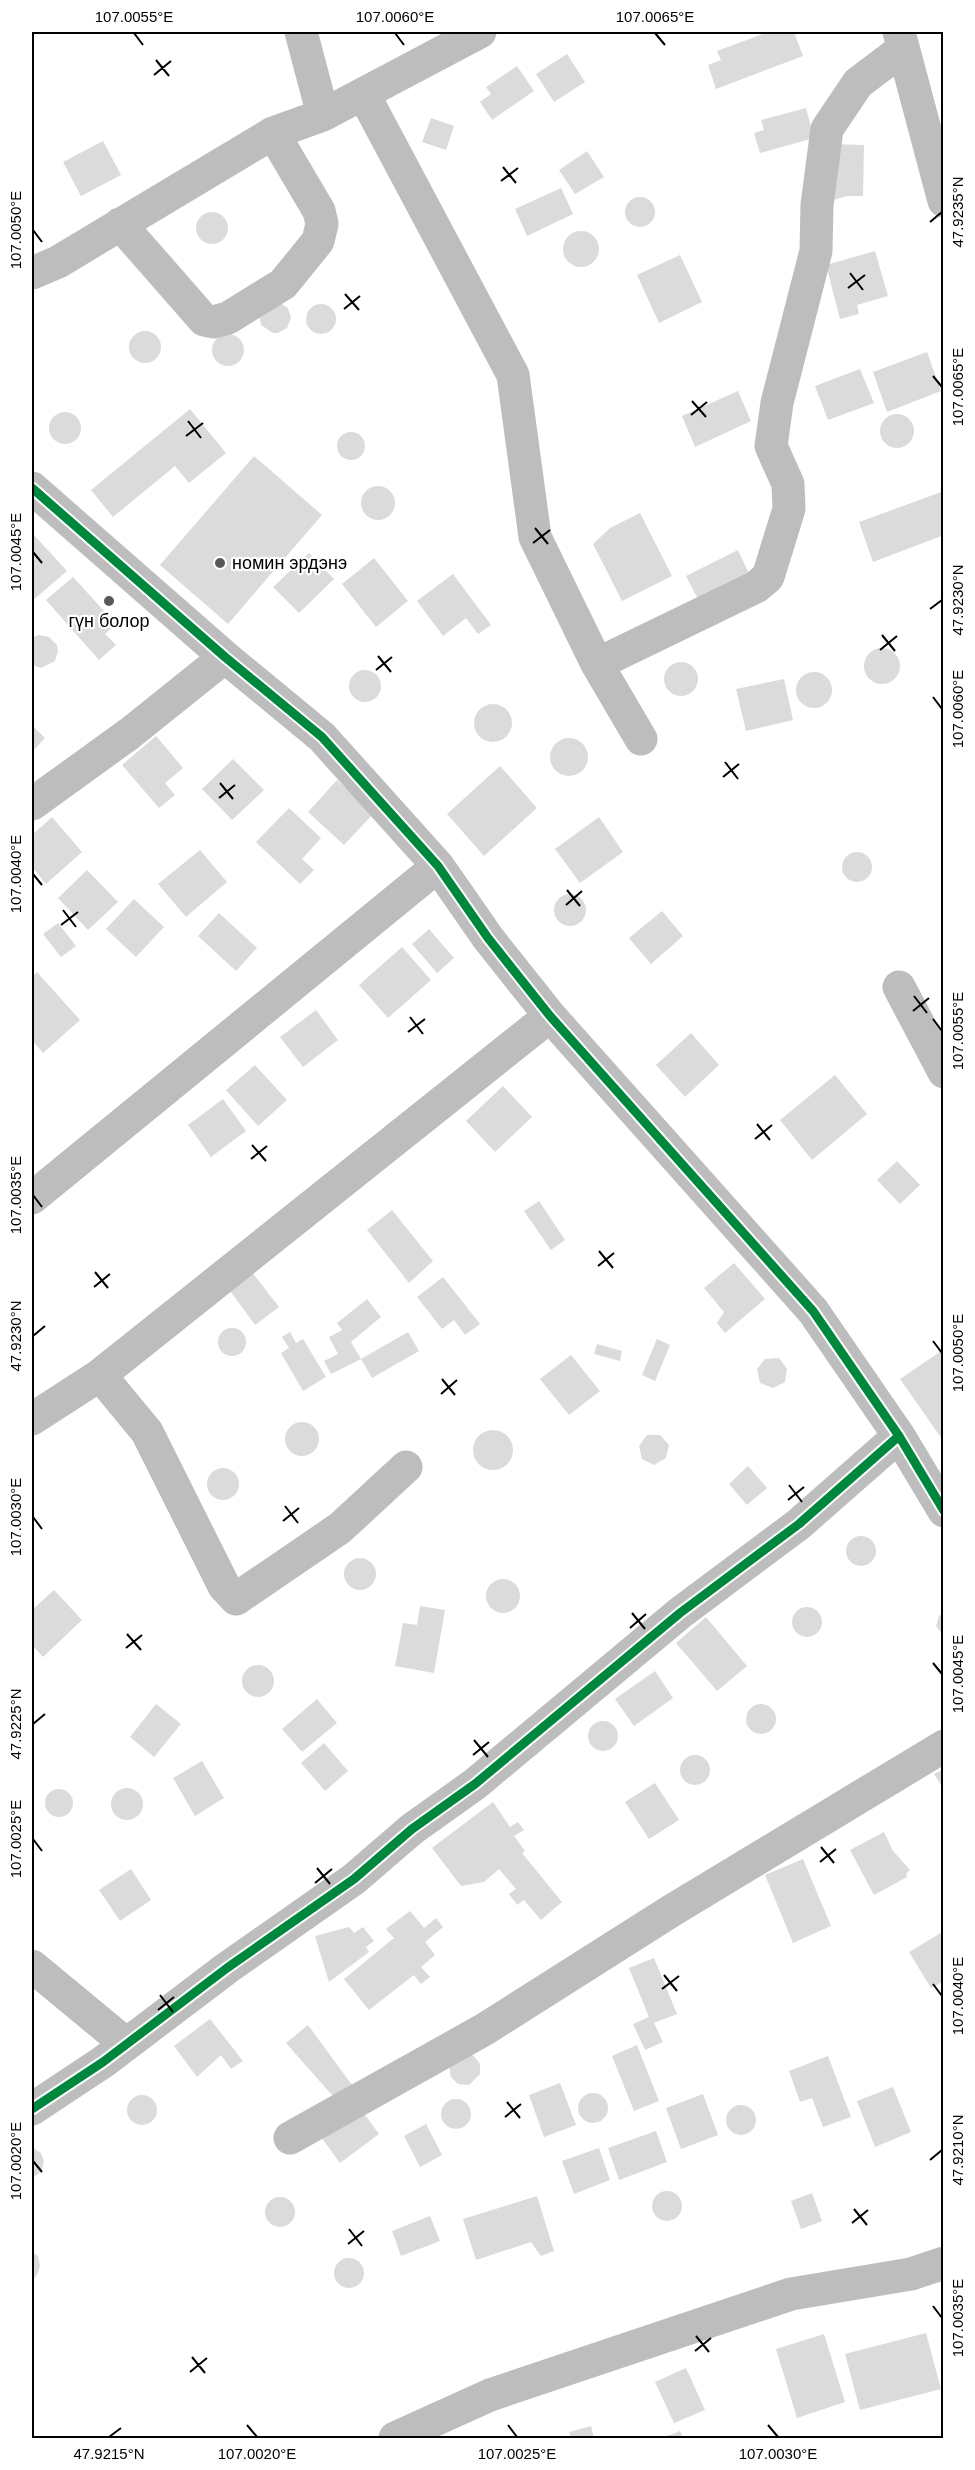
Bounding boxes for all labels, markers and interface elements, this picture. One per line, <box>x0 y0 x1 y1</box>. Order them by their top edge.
text: 107.0055°E <box>95 8 173 25</box>
text: 107.0060°E <box>356 8 434 25</box>
text: 107.0065°E <box>616 8 694 25</box>
text: 47.9235°N <box>949 176 966 248</box>
text: 107.0050°E <box>7 191 24 269</box>
text: 107.0065°E <box>949 348 966 426</box>
text: 107.0045°E <box>7 513 24 591</box>
place label: номин эрдэнэ <box>232 553 347 573</box>
marker: номин эрдэнэ <box>213 556 227 570</box>
text: 47.9230°N <box>949 564 966 636</box>
marker: гүн болор <box>102 594 116 608</box>
place label: гүн болор <box>68 611 150 631</box>
text: 107.0060°E <box>949 670 966 748</box>
text: 107.0040°E <box>7 835 24 913</box>
text: 107.0055°E <box>949 992 966 1070</box>
text: 107.0035°E <box>7 1156 24 1234</box>
text: 47.9230°N <box>7 1300 24 1372</box>
text: 107.0050°E <box>949 1314 966 1392</box>
text: 107.0030°E <box>7 1478 24 1556</box>
text: 107.0045°E <box>949 1635 966 1713</box>
text: 47.9225°N <box>7 1688 24 1760</box>
text: 107.0025°E <box>7 1800 24 1878</box>
text: 107.0040°E <box>949 1957 966 2035</box>
text: 47.9210°N <box>949 2114 966 2186</box>
text: 107.0020°E <box>7 2122 24 2200</box>
text: 107.0035°E <box>949 2279 966 2357</box>
text: 47.9215°N <box>73 2445 145 2462</box>
text: 107.0020°E <box>218 2445 296 2462</box>
text: 107.0025°E <box>478 2445 556 2462</box>
text: 107.0030°E <box>739 2445 817 2462</box>

